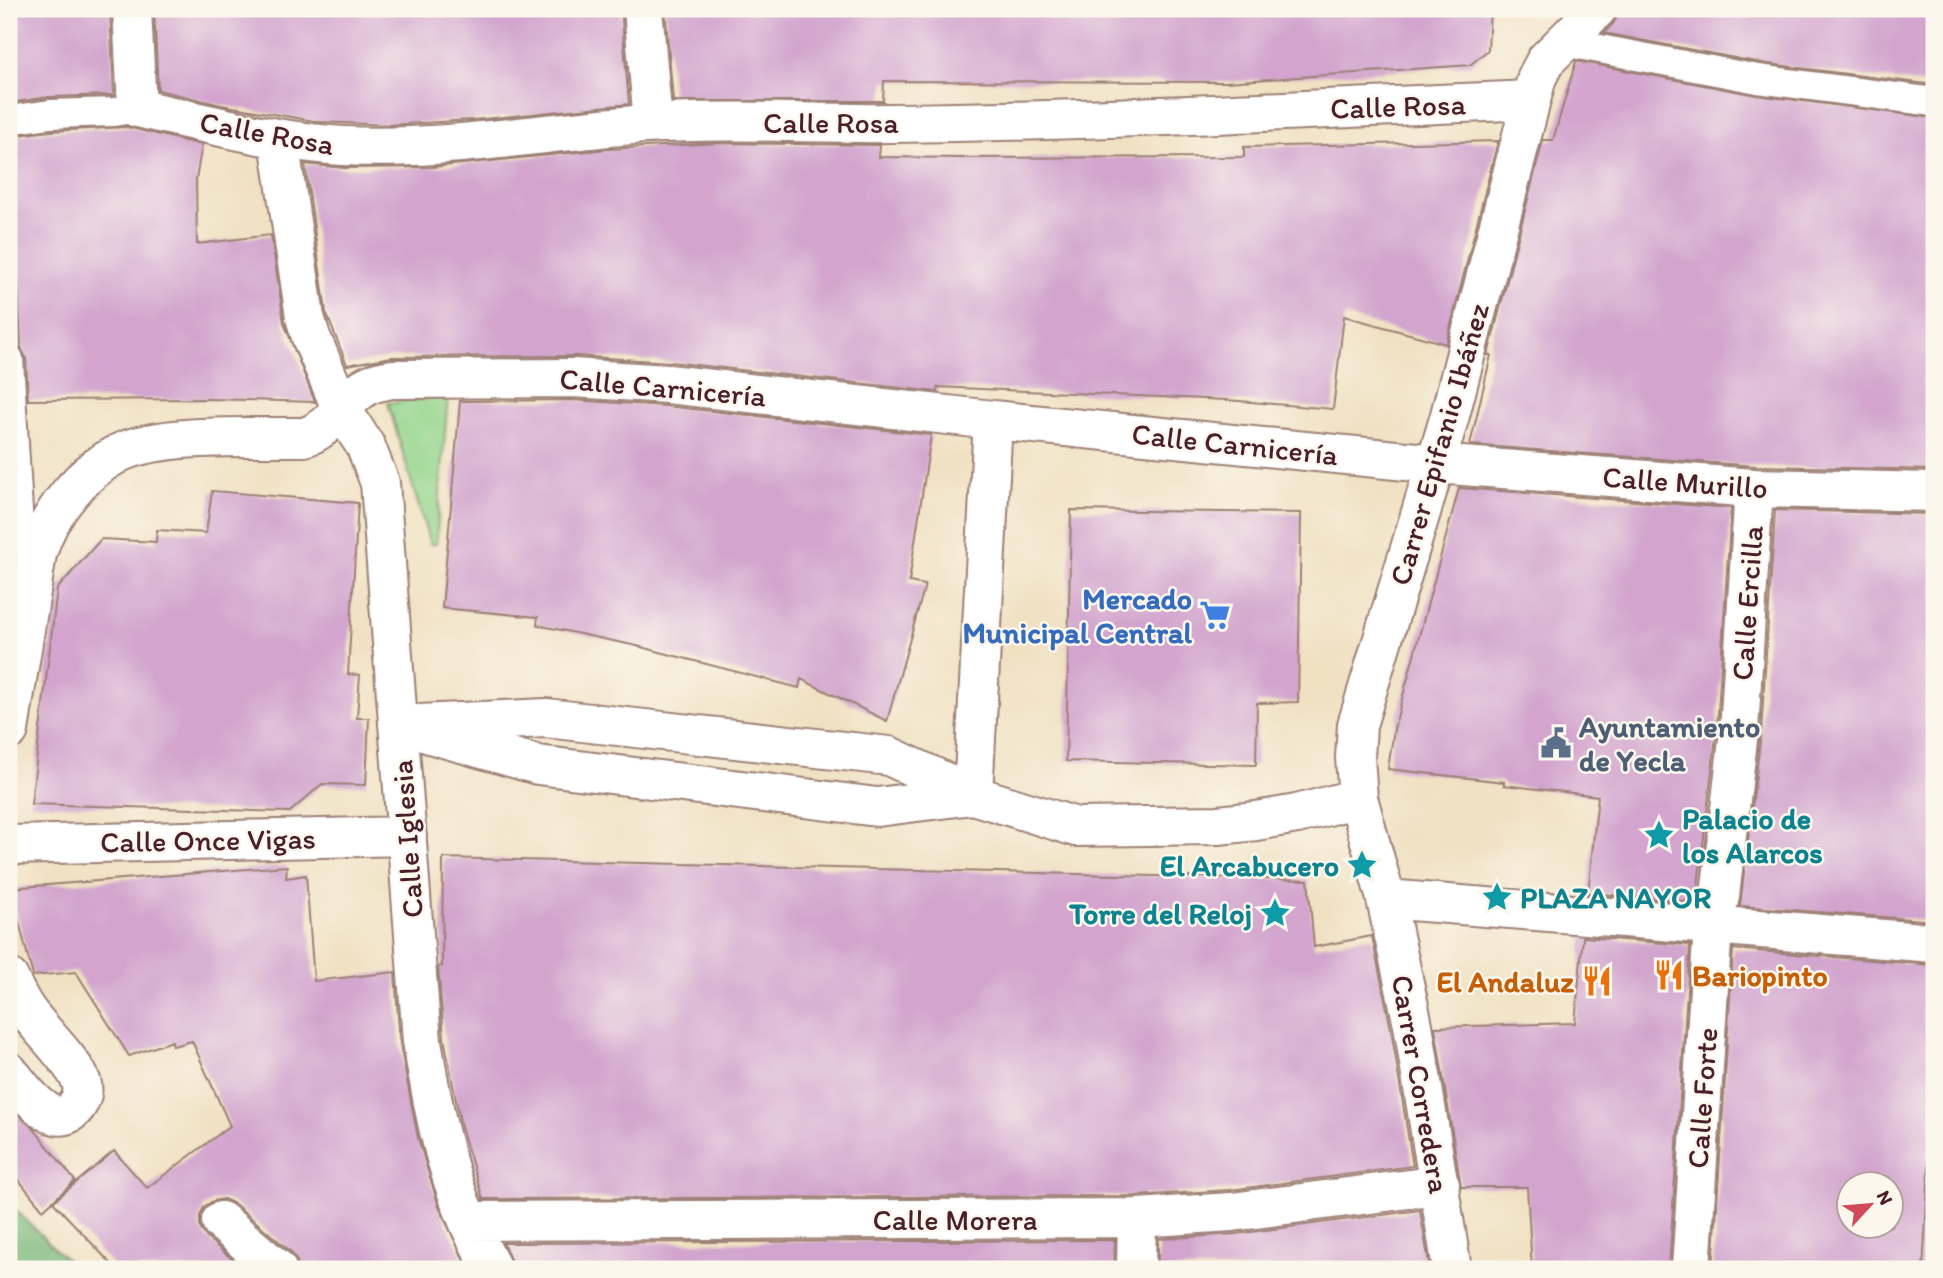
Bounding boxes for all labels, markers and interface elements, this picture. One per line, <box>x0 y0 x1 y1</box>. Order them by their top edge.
street label: Calle Rosa <box>1329 85 1467 127</box>
street label: Calle Rosa <box>197 103 337 163</box>
street label: Calle Rosa <box>763 104 899 141</box>
street label: Carrer Epifanio Ibáñez <box>1381 298 1497 589</box>
street label: Calle Carnicería <box>558 360 768 415</box>
street label: Calle Carnicería <box>1130 415 1340 473</box>
street label: Calle Murillo <box>1601 458 1769 506</box>
street label: Calle Ercilla <box>1723 524 1771 682</box>
place label: Mercado Municipal Central <box>962 580 1193 651</box>
supermarket icon: Mercado Municipal Central <box>1198 598 1232 632</box>
place label: Ayuntamiento de Yecla <box>1578 708 1760 779</box>
public building icon: Ayuntamiento de Yecla <box>1539 726 1573 760</box>
street label: Calle Iglesia <box>383 759 431 919</box>
place label: Palacio de los Alarcos <box>1682 800 1823 871</box>
place icon: Palacio de los Alarcos <box>1642 818 1676 852</box>
street label: Calle Once Vigas <box>100 820 316 860</box>
place label: El Arcabucero <box>1160 847 1339 884</box>
place icon: El Arcabucero <box>1345 848 1379 882</box>
place label: PLAZA NAYOR <box>1520 879 1711 916</box>
place icon: PLAZA NAYOR <box>1480 880 1514 914</box>
place label: Torre del Reloj <box>1068 895 1252 932</box>
place icon: Torre del Reloj <box>1258 896 1292 930</box>
place label: Bariopinto <box>1692 957 1828 994</box>
restaurant icon: Bariopinto <box>1652 958 1686 992</box>
place label: El Andaluz <box>1437 963 1574 1000</box>
restaurant icon: El Andaluz <box>1580 964 1614 998</box>
street label: Carrer Corredera <box>1384 972 1458 1197</box>
street label: Calle Forte <box>1679 1026 1725 1170</box>
north arrow <box>1834 1170 1904 1240</box>
text: N <box>1872 1187 1898 1209</box>
street label: Calle Morera <box>872 1201 1038 1238</box>

